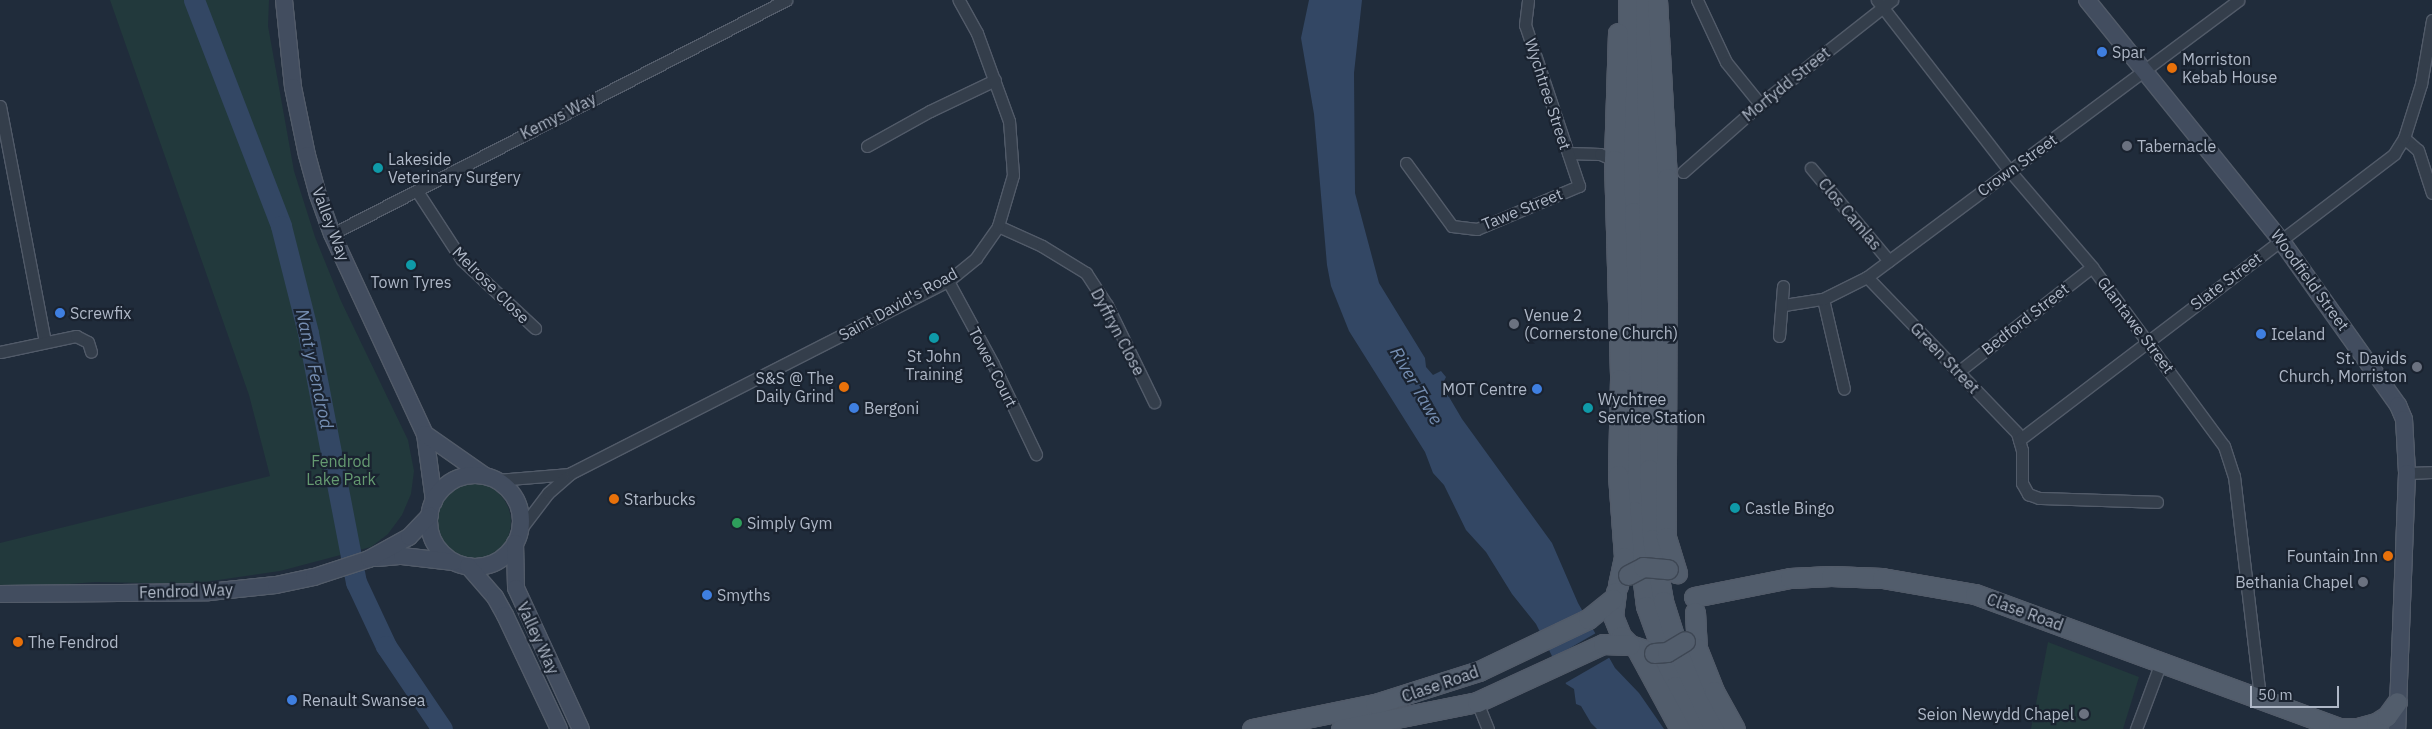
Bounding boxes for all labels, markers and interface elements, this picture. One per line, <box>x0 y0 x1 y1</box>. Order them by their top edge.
street label: Wychtree Street <box>1521 36 1575 152</box>
place label: Spar <box>2112 42 2145 62</box>
street label: Morfydd Street <box>1738 43 1834 125</box>
marker: Spar <box>2096 46 2108 58</box>
place label: Morriston Kebab House <box>2182 49 2277 87</box>
marker: Morriston Kebab House <box>2166 62 2178 74</box>
street label: Kemys Way <box>517 89 599 143</box>
street label: Crown Street <box>1973 130 2061 200</box>
place label: Tabernacle <box>2137 136 2216 156</box>
marker: Tabernacle <box>2121 140 2133 152</box>
place label: Lakeside Veterinary Surgery <box>388 149 521 187</box>
marker: Lakeside Veterinary Surgery <box>372 162 384 174</box>
street label: Clos Camlas <box>1814 174 1886 254</box>
street label: Valley Way <box>308 184 354 264</box>
street label: Tawe Street <box>1479 184 1565 234</box>
street label: Woodfield Street <box>2267 226 2353 334</box>
street label: Melrose Close <box>448 242 534 328</box>
street label: Slate Street <box>2187 248 2265 314</box>
marker: Town Tyres <box>405 259 417 271</box>
street label: Saint David's Road <box>835 263 961 345</box>
place label: Town Tyres <box>370 272 452 292</box>
street label: Glantawe Street <box>2093 273 2179 377</box>
street label: Bedford Street <box>1978 279 2072 359</box>
street label: Dyffryn Close <box>1087 285 1149 379</box>
place label: Screwfix <box>70 303 131 323</box>
place label: Venue 2 (Cornerstone Church) <box>1524 305 1678 343</box>
marker: Screwfix <box>54 307 66 319</box>
water label: Nant y Fendrod <box>291 307 337 431</box>
marker: Venue 2 (Cornerstone Church) <box>1508 318 1520 330</box>
street label: Green Street <box>1906 319 1984 397</box>
street label: Tower Court <box>965 324 1021 410</box>
place label: Iceland <box>2271 324 2325 344</box>
marker: Iceland <box>2255 328 2267 340</box>
marker: St John Training <box>928 332 940 344</box>
water label: River Tawe <box>1385 343 1447 429</box>
place label: St John Training <box>905 346 963 384</box>
place label: St. Davids Church, Morriston <box>2279 348 2407 386</box>
marker: St. Davids Church, Morriston <box>2411 361 2423 373</box>
place label: S&S @ The Daily Grind <box>755 368 834 406</box>
place label: MOT Centre <box>1442 379 1527 399</box>
marker: S&S @ The Daily Grind <box>838 381 850 393</box>
marker: MOT Centre <box>1531 383 1543 395</box>
place label: Wychtree Service Station <box>1598 389 1706 427</box>
place label: Bergoni <box>864 398 919 418</box>
marker: Bergoni <box>848 402 860 414</box>
marker: Wychtree Service Station <box>1582 402 1594 414</box>
park label: Fendrod Lake Park <box>306 451 376 489</box>
place label: Starbucks <box>624 489 696 509</box>
marker: Starbucks <box>608 493 620 505</box>
place label: Castle Bingo <box>1745 498 1835 518</box>
marker: Castle Bingo <box>1729 502 1741 514</box>
place label: Simply Gym <box>747 513 833 533</box>
marker: Simply Gym <box>731 517 743 529</box>
place label: Fountain Inn <box>2287 546 2378 566</box>
marker: Fountain Inn <box>2382 550 2394 562</box>
place label: Bethania Chapel <box>2235 572 2353 592</box>
marker: Bethania Chapel <box>2357 576 2369 588</box>
street label: Fendrod Way <box>139 580 233 602</box>
place label: Smyths <box>717 585 771 605</box>
marker: Smyths <box>701 589 713 601</box>
street label: Clase Road <box>1984 589 2066 635</box>
street label: Valley Way <box>513 599 563 677</box>
place label: The Fendrod <box>28 632 119 652</box>
marker: The Fendrod <box>12 636 24 648</box>
street label: Clase Road <box>1399 662 1481 706</box>
scale bar <box>2252 676 2341 708</box>
text: 50 m <box>2258 685 2293 704</box>
place label: Renault Swansea <box>302 690 425 710</box>
marker: Renault Swansea <box>286 694 298 706</box>
place label: Seion Newydd Chapel <box>1918 704 2074 724</box>
marker: Seion Newydd Chapel <box>2078 708 2090 720</box>

